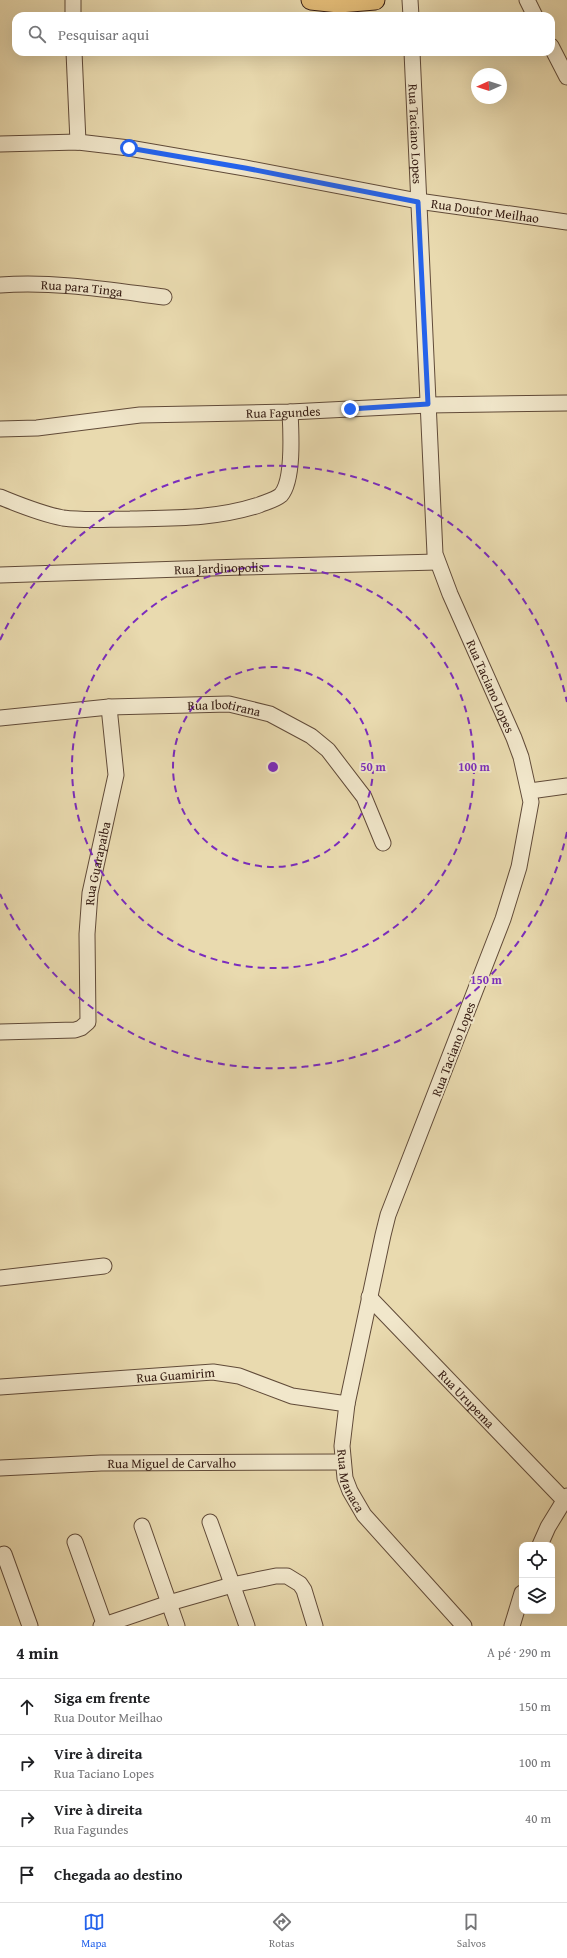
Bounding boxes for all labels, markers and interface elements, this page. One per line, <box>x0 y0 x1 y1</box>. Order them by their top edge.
search box <box>12 12 555 56</box>
icon: search <box>26 23 48 45</box>
text: Pesquisar aqui <box>58 24 149 45</box>
north arrow <box>471 68 507 104</box>
street label: Rua Taciano Lopes <box>403 83 427 184</box>
route start <box>120 139 138 157</box>
street label: Rua Doutor Meilhao <box>430 194 541 228</box>
street label: Rua para Tinga <box>41 275 125 302</box>
route end <box>341 400 359 418</box>
street label: Rua Fagundes <box>246 401 321 423</box>
street label: Rua Jardinopolis <box>174 557 264 579</box>
street label: Rua Taciano Lopes <box>461 637 519 736</box>
street label: Rua Ibotirana <box>187 695 263 722</box>
text: 50 m <box>360 758 386 775</box>
text: 100 m <box>458 758 491 775</box>
centre of rings <box>266 760 280 774</box>
street label: Rua Guarapaiba <box>80 819 116 906</box>
text: 150 m <box>470 971 503 988</box>
street label: Rua Taciano Lopes <box>427 999 480 1099</box>
street label: Rua Guamirim <box>136 1363 216 1387</box>
street label: Rua Urupema <box>434 1366 500 1433</box>
street label: Rua Manaca <box>332 1448 370 1517</box>
street label: Rua Miguel de Carvalho <box>108 1453 237 1473</box>
map controls <box>519 1542 555 1614</box>
button: locate <box>519 1542 555 1578</box>
button: layers <box>519 1578 555 1614</box>
text: 4 min <box>16 1640 58 1665</box>
text: A pé · 290 m <box>487 1643 551 1662</box>
text: Siga em frente <box>54 1687 150 1708</box>
icon: ahead <box>16 1696 38 1718</box>
text: 150 m <box>519 1697 551 1716</box>
text: Rua Doutor Meilhao <box>54 1708 163 1727</box>
text: Vire à direita <box>54 1743 142 1764</box>
icon: right <box>16 1752 38 1774</box>
text: 100 m <box>519 1753 551 1772</box>
text: Rua Taciano Lopes <box>54 1764 154 1783</box>
text: Vire à direita <box>54 1799 142 1820</box>
icon: right <box>16 1808 38 1830</box>
text: 40 m <box>525 1809 551 1828</box>
text: Rua Fagundes <box>54 1820 129 1839</box>
icon: arrive <box>16 1864 38 1886</box>
text: Chegada ao destino <box>54 1864 182 1885</box>
tab: Mapa <box>81 1911 107 1951</box>
tab: Rotas <box>269 1911 294 1951</box>
tab: Salvos <box>457 1911 486 1951</box>

